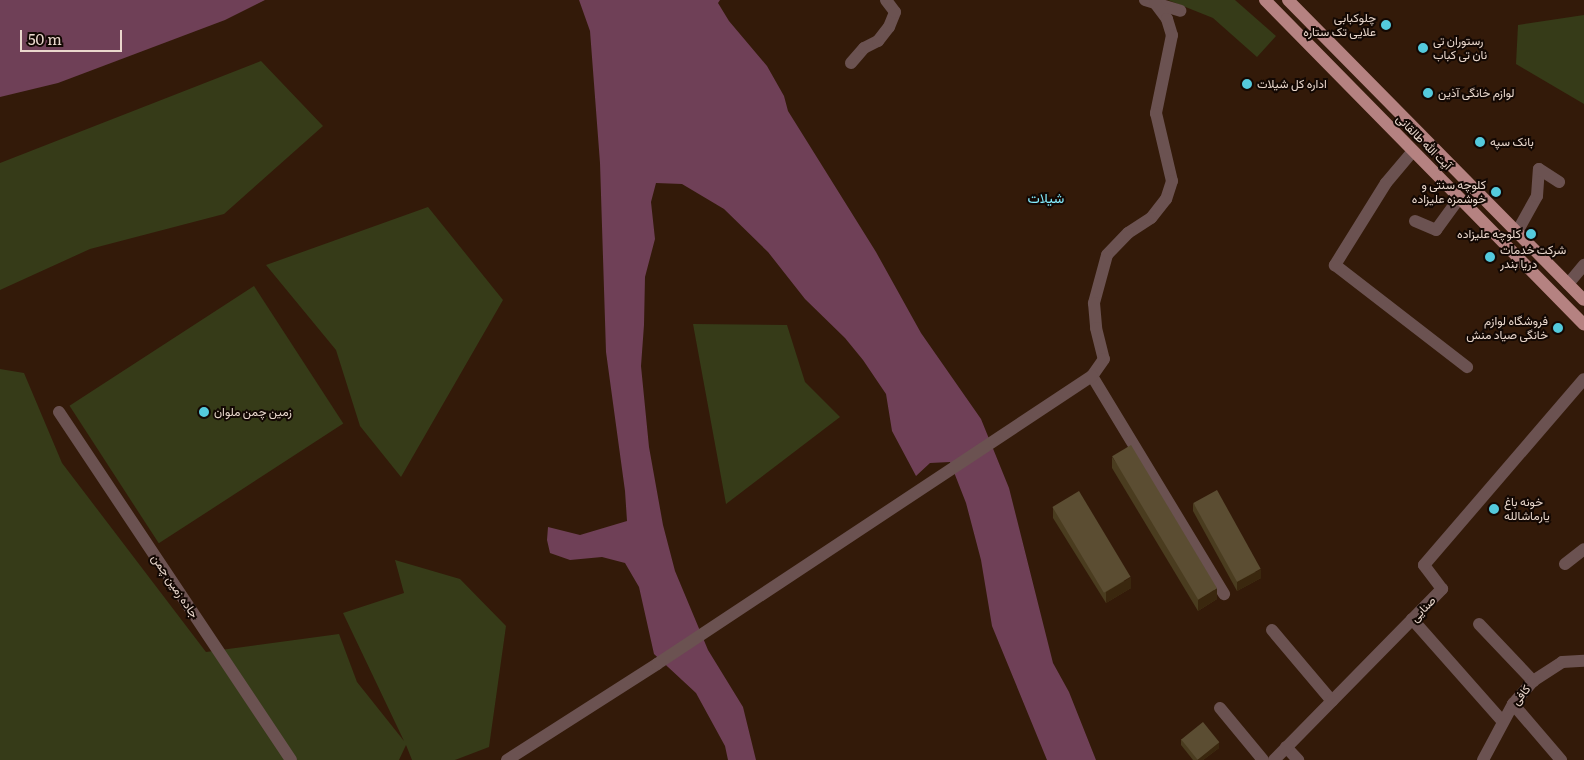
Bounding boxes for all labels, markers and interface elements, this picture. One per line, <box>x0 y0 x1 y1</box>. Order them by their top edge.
place label: چلوکبابی علایی تک ستاره <box>1303 11 1376 39</box>
marker: چلوکبابی علایی تک ستاره <box>1380 19 1392 31</box>
scale bar <box>22 20 125 52</box>
text: 50 m <box>28 27 62 50</box>
place label: رستوران تی نان تی کباب <box>1433 34 1487 62</box>
marker: رستوران تی نان تی کباب <box>1417 42 1429 54</box>
place label: اداره کل شیلات <box>1257 77 1327 91</box>
marker: اداره کل شیلات <box>1241 78 1253 90</box>
place label: لوازم خانگی آذین <box>1438 86 1515 100</box>
marker: لوازم خانگی آذین <box>1422 87 1434 99</box>
street label: آیت الله طالقانی <box>1393 111 1455 173</box>
place label: بانک سپه <box>1490 135 1534 149</box>
marker: بانک سپه <box>1474 136 1486 148</box>
place label: کلوچه سنتی و خوشمزه علیزاده <box>1412 178 1486 206</box>
marker: کلوچه سنتی و خوشمزه علیزاده <box>1490 186 1502 198</box>
district label: شیلات <box>1028 189 1064 205</box>
place label: کلوچه علیزاده <box>1457 227 1521 241</box>
marker: کلوچه علیزاده <box>1525 228 1537 240</box>
place label: شرکت خدمات دریا بندر <box>1500 243 1566 271</box>
marker: شرکت خدمات دریا بندر <box>1484 251 1496 263</box>
place label: فروشگاه لوازم خانگی صیاد منش <box>1466 314 1548 342</box>
marker: فروشگاه لوازم خانگی صیاد منش <box>1552 322 1564 334</box>
place label: زمین چمن ملوان <box>214 405 292 419</box>
marker: زمین چمن ملوان <box>198 406 210 418</box>
place label: خونه باغ یارماشالله <box>1504 495 1550 523</box>
marker: خونه باغ یارماشالله <box>1488 503 1500 515</box>
street label: جاده زمین چمن <box>148 551 202 621</box>
street label: صنایی <box>1407 593 1439 625</box>
street label: کافی <box>1509 682 1533 708</box>

